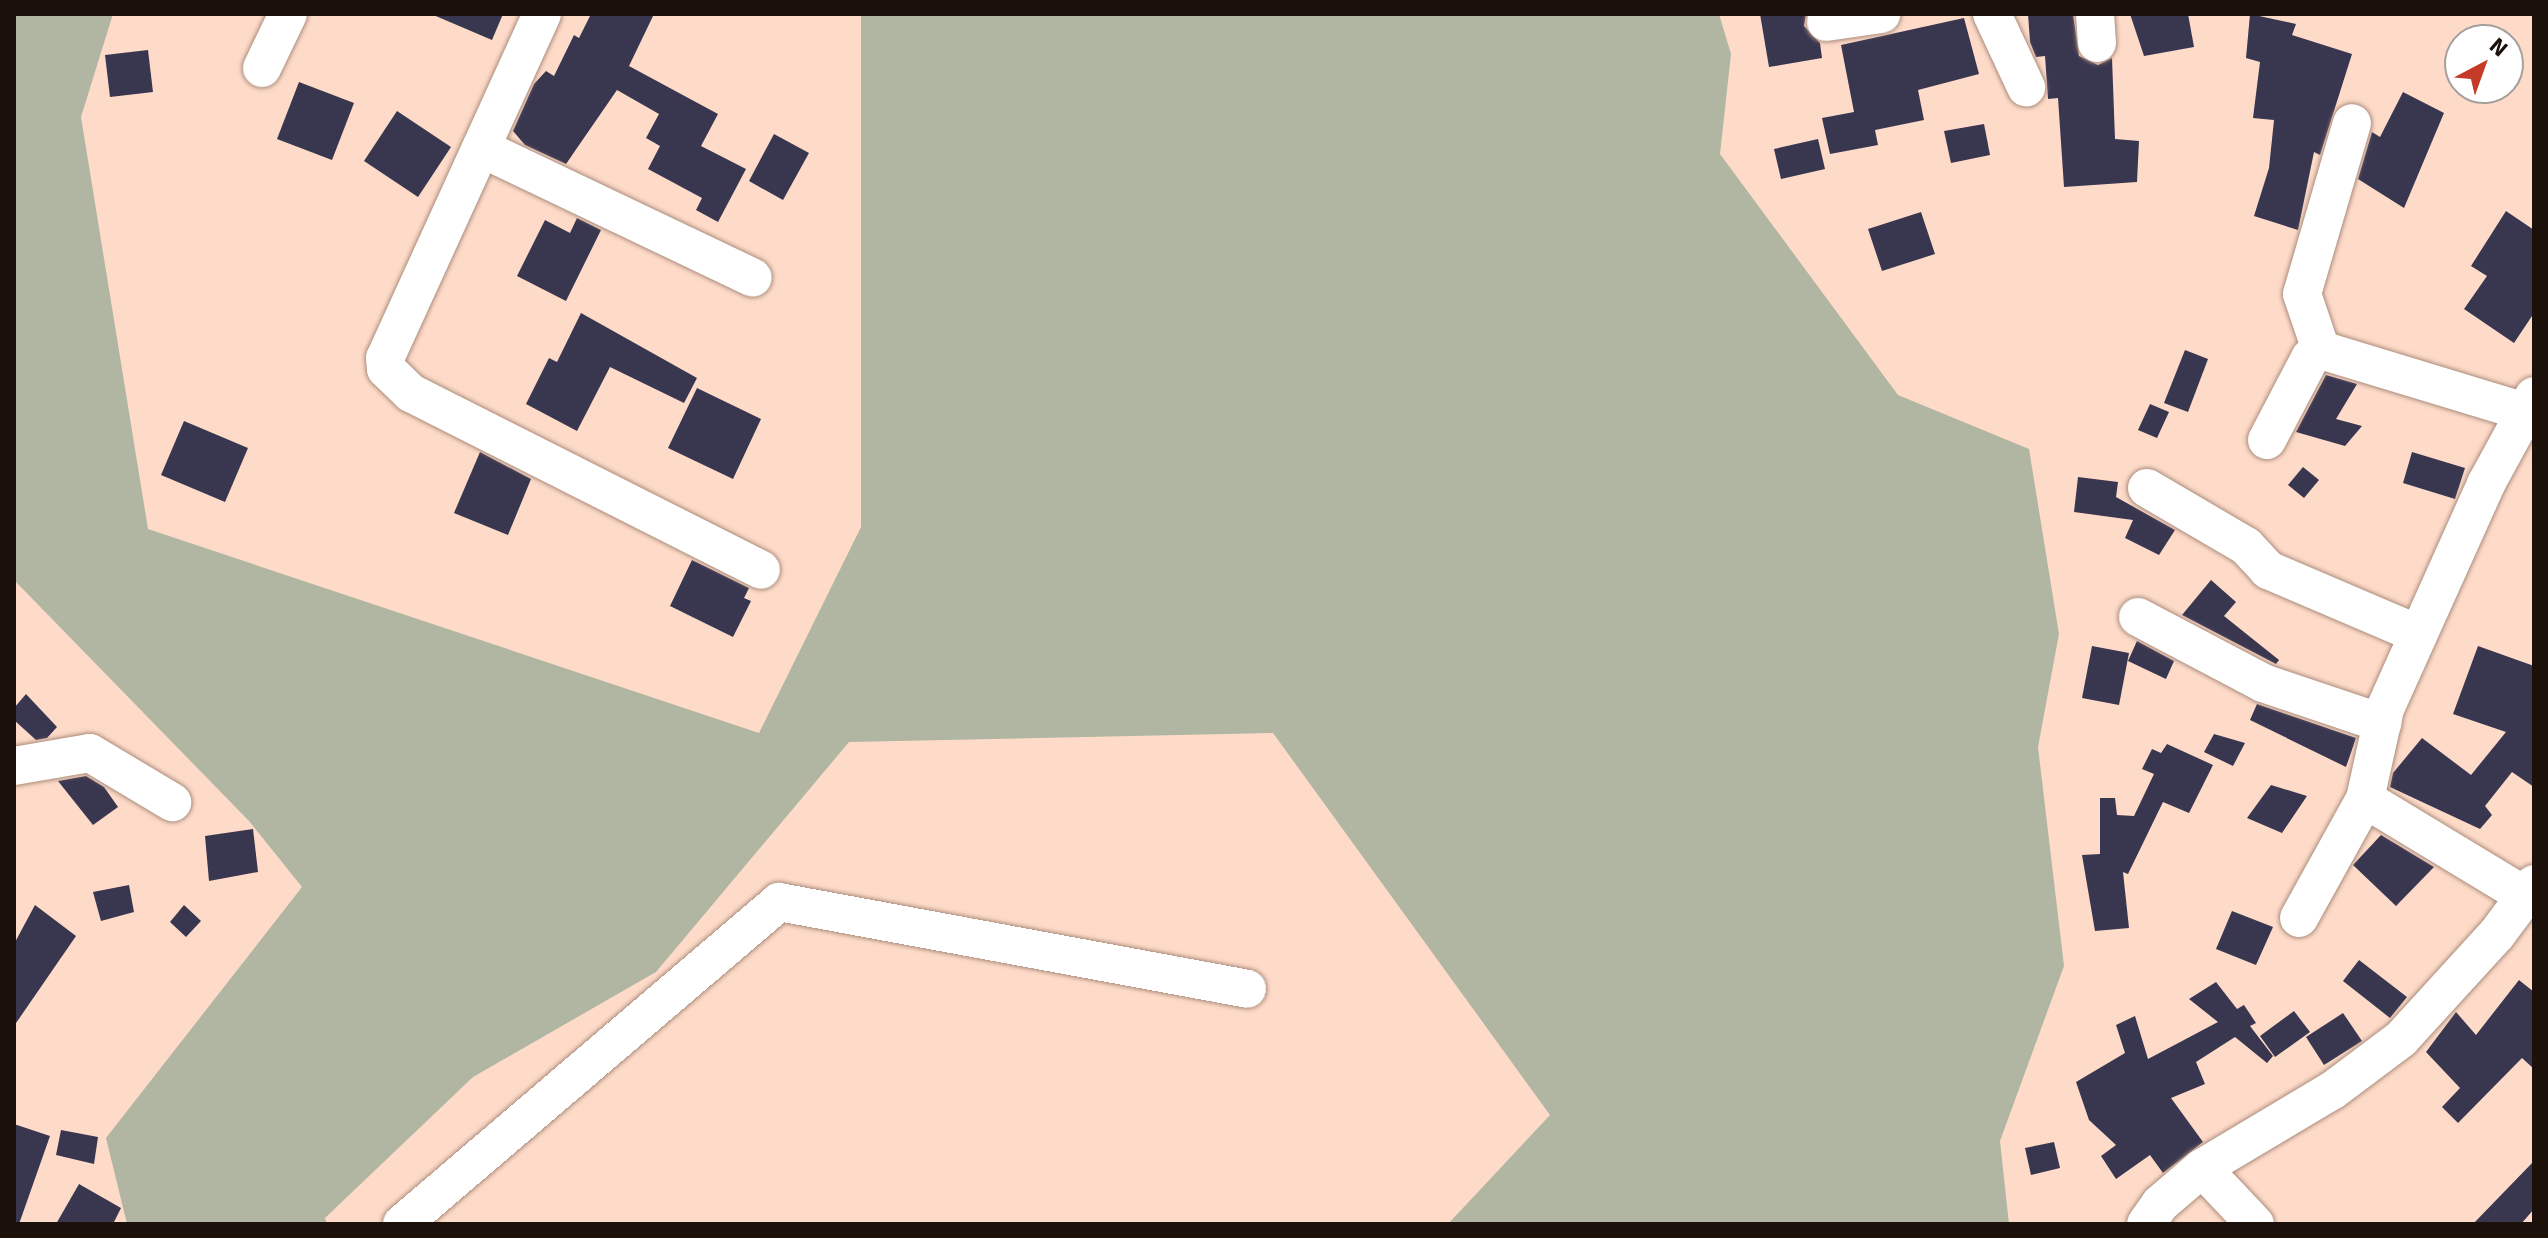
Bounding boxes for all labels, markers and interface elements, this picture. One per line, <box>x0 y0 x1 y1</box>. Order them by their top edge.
north arrow <box>2444 24 2524 104</box>
text: N <box>2484 32 2513 62</box>

